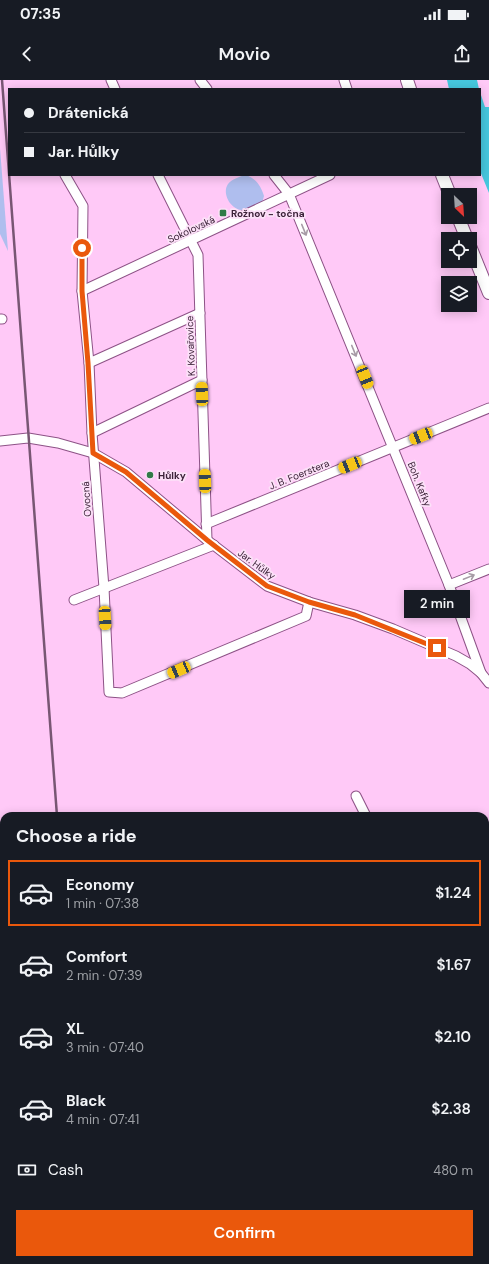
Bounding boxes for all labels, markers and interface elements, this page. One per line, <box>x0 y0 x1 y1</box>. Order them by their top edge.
text: 07:35 <box>20 4 61 24</box>
text: Movio <box>219 42 270 66</box>
icon: back <box>16 43 38 65</box>
icon: share <box>451 43 473 65</box>
text: Drátenická <box>48 103 128 123</box>
text: Jar. Hůlky <box>48 142 119 162</box>
north arrow <box>441 188 477 224</box>
map controls <box>441 188 477 312</box>
place label: Rožnov - točna <box>231 207 305 220</box>
marker: Rožnov - točna <box>218 208 228 218</box>
street label: Sokolovská <box>165 213 217 246</box>
one-way arrow <box>301 224 309 236</box>
button: locate <box>441 232 477 268</box>
route start <box>73 239 91 257</box>
button: layers <box>441 276 477 312</box>
street label: K. Kovařovice <box>183 315 198 376</box>
one-way arrow <box>350 344 358 356</box>
car <box>355 364 375 390</box>
car <box>196 382 208 406</box>
car <box>408 426 434 446</box>
car <box>337 455 363 475</box>
street label: J. B. Foerstera <box>267 456 331 492</box>
street label: Boh. Kafky <box>405 460 435 509</box>
place label: Hůlky <box>158 469 186 482</box>
car <box>199 469 211 493</box>
marker: Hůlky <box>145 470 155 480</box>
street label: Ovocná <box>79 481 94 517</box>
street label: Jar. Hůlky <box>235 546 279 583</box>
one-way arrow <box>463 573 475 581</box>
callout: 2 min <box>404 590 470 618</box>
text: 2 min <box>420 595 454 612</box>
car <box>98 606 112 630</box>
route end <box>428 639 446 657</box>
car <box>166 660 192 680</box>
text: Choose a ride <box>16 824 137 848</box>
icon: car <box>18 875 54 911</box>
text: Economy <box>66 875 134 895</box>
text: $1.24 <box>435 883 471 903</box>
text: 1 min · 07:38 <box>66 895 139 912</box>
icon: car <box>18 947 54 983</box>
text: Comfort <box>66 947 127 967</box>
text: $1.67 <box>436 955 471 975</box>
text: 2 min · 07:39 <box>66 967 142 984</box>
icon: car <box>18 1019 54 1055</box>
text: XL <box>66 1019 84 1039</box>
text: $2.10 <box>435 1027 471 1047</box>
text: 3 min · 07:40 <box>66 1039 144 1056</box>
icon: car <box>18 1091 54 1127</box>
text: Black <box>66 1091 106 1111</box>
text: $2.38 <box>431 1099 471 1119</box>
text: 4 min · 07:41 <box>66 1111 139 1128</box>
icon: cash <box>16 1159 38 1181</box>
text: Cash <box>48 1160 83 1180</box>
text: 480 m <box>433 1162 473 1179</box>
button: Confirm <box>16 1210 473 1256</box>

